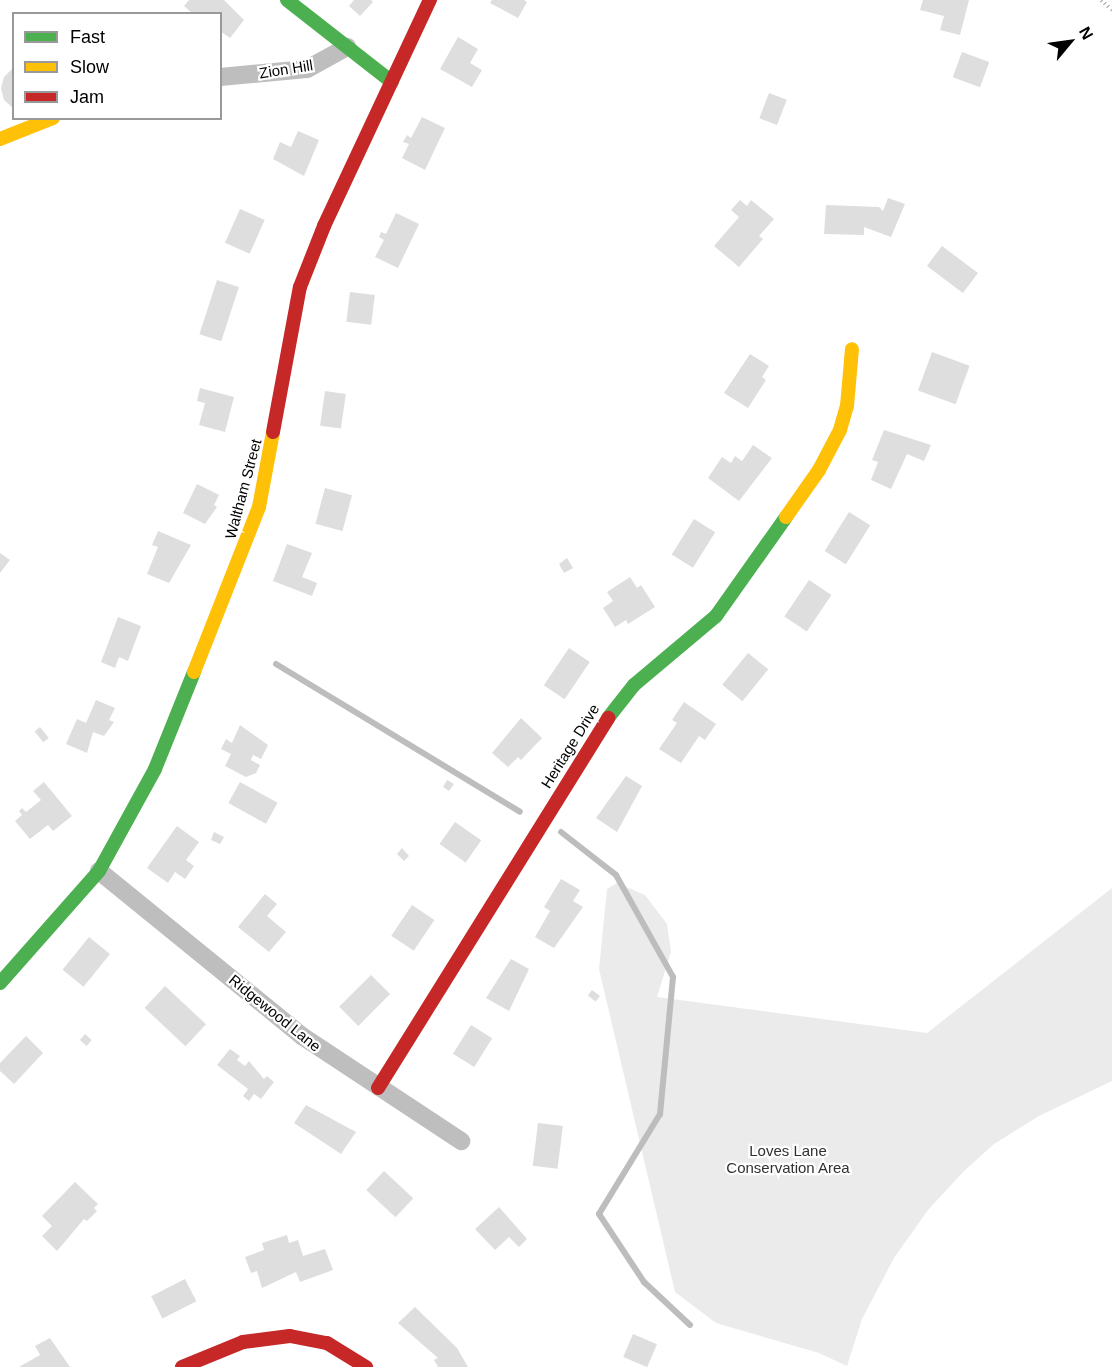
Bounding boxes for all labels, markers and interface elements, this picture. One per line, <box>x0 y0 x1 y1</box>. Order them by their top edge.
legend <box>12 12 222 120</box>
north arrow <box>1040 12 1100 72</box>
text: N <box>1076 24 1096 42</box>
text: Fast <box>70 27 105 47</box>
street label: Zion Hill <box>258 56 314 82</box>
text: Slow <box>70 57 109 77</box>
text: Jam <box>70 87 104 107</box>
street label: Waltham Street <box>221 437 265 541</box>
street label: Heritage Drive <box>537 701 603 791</box>
street label: Ridgewood Lane <box>226 971 324 1055</box>
park label: Loves Lane Conservation Area <box>726 1141 850 1176</box>

